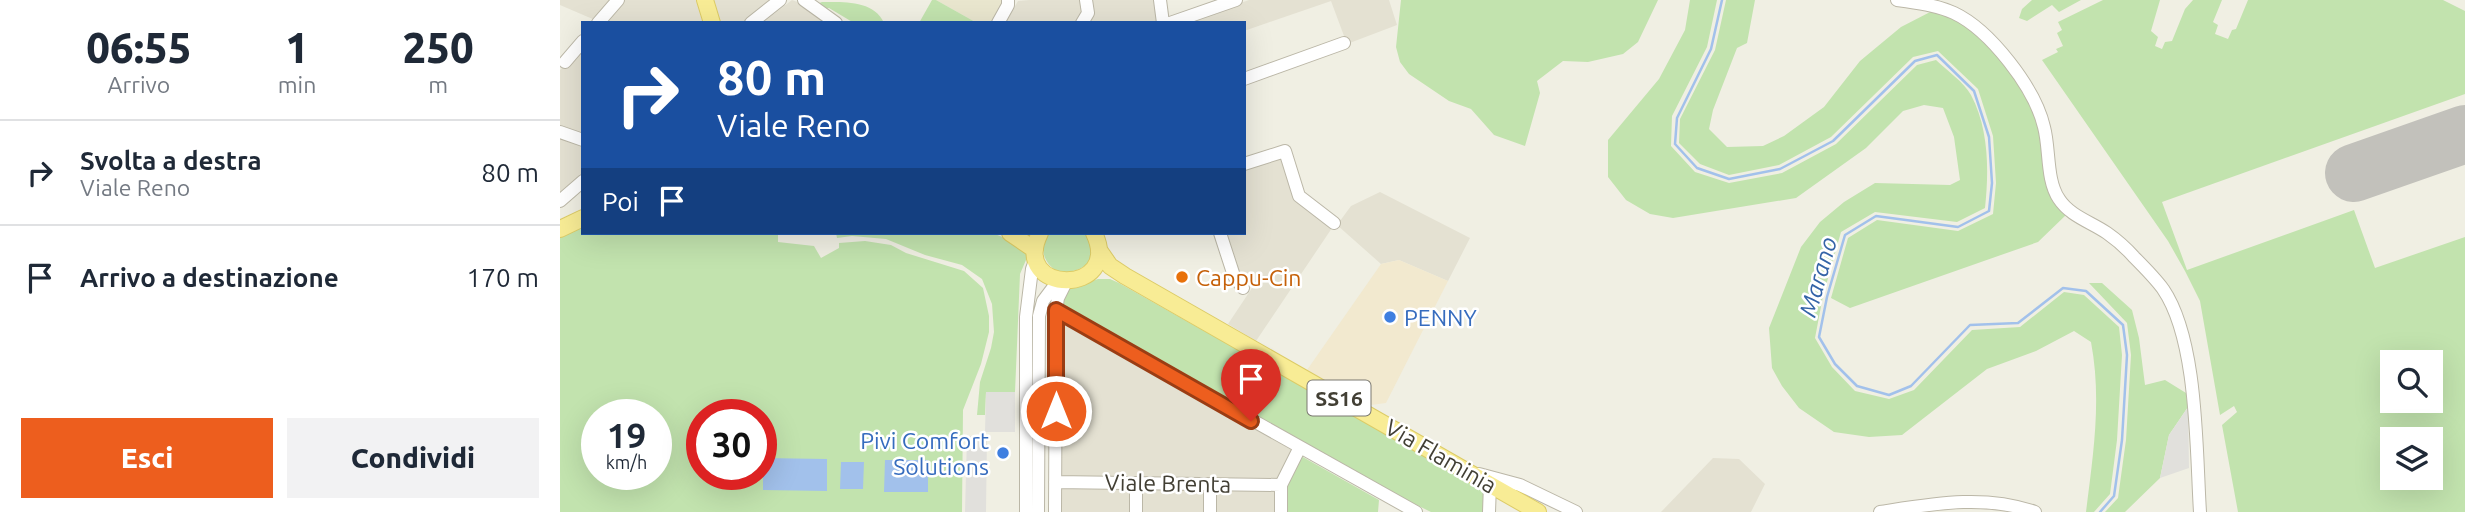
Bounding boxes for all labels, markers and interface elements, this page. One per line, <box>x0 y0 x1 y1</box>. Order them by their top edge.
text: 06:55 <box>86 24 191 71</box>
text: 1 <box>285 24 309 71</box>
text: 250 <box>403 24 474 71</box>
icon: right <box>602 49 693 140</box>
text: 80 m <box>717 49 826 104</box>
text: Arrivo <box>108 72 170 97</box>
text: min <box>278 72 316 97</box>
text: m <box>428 72 448 97</box>
text: Viale Reno <box>717 107 870 143</box>
text: Svolta a destra <box>80 146 262 175</box>
icon: right <box>21 154 59 192</box>
text: 80 m <box>481 158 539 187</box>
text: Viale Reno <box>80 175 190 200</box>
icon: arrive <box>653 182 691 220</box>
text: Poi <box>602 187 639 216</box>
water label: Marano <box>1794 234 1842 320</box>
icon: arrive <box>21 259 59 297</box>
text: Arrivo a destinazione <box>80 263 339 292</box>
text: 170 m <box>467 263 539 292</box>
place label: Cappu-Cin <box>1196 265 1302 290</box>
marker: Cappu-Cin <box>1174 269 1190 285</box>
place label: PENNY <box>1404 305 1478 330</box>
marker: PENNY <box>1382 309 1398 325</box>
pin <box>1221 349 1281 421</box>
map controls <box>2380 350 2443 490</box>
button: search <box>2380 350 2443 413</box>
icon: arrive <box>1232 360 1270 398</box>
position arrow <box>1019 374 1093 448</box>
road number: SS16 <box>1308 380 1370 416</box>
speed limit sign: 30 <box>686 399 777 490</box>
street label: Via Flaminia <box>1381 414 1501 498</box>
text: 19 <box>607 415 646 455</box>
button: Esci <box>21 418 273 498</box>
button: Condividi <box>287 418 539 498</box>
button: layers <box>2380 427 2443 490</box>
place label: Pivi Comfort Solutions <box>860 428 989 479</box>
marker: Pivi Comfort Solutions <box>995 445 1011 461</box>
text: km/h <box>606 452 647 472</box>
street label: Viale Brenta <box>1104 469 1232 497</box>

